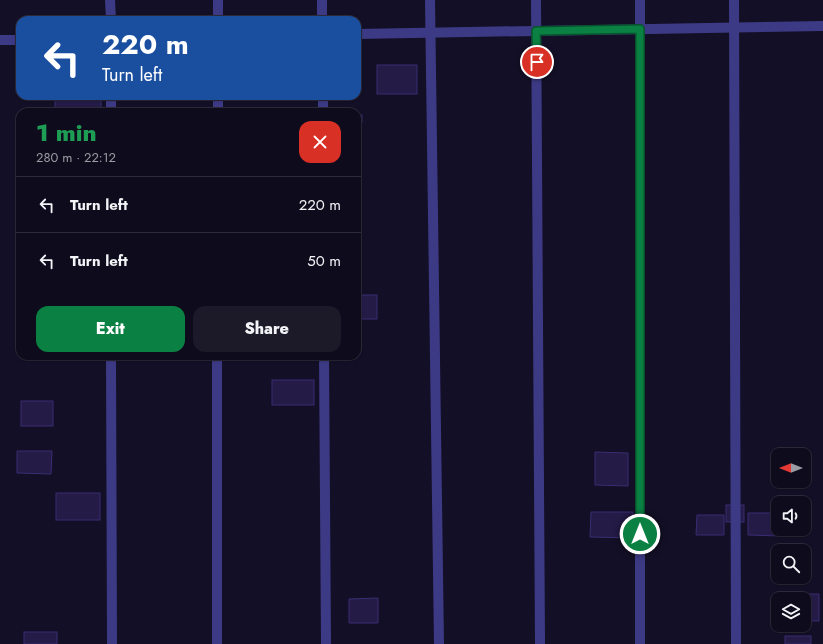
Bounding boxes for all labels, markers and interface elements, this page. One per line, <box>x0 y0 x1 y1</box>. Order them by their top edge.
text: 220 m <box>102 24 189 65</box>
icon: left <box>36 32 88 84</box>
pin <box>520 45 554 79</box>
icon: arrive <box>526 51 548 73</box>
text: Turn left <box>102 62 162 88</box>
text: 1 min <box>36 115 97 150</box>
button: close <box>299 121 341 163</box>
text: 280 m · 22:12 <box>36 148 116 167</box>
icon: left <box>36 194 58 216</box>
text: Turn left <box>70 194 128 216</box>
text: 220 m <box>299 194 341 216</box>
icon: left <box>36 250 58 272</box>
text: Turn left <box>70 250 128 272</box>
text: 50 m <box>307 250 341 272</box>
button: Exit <box>36 306 185 352</box>
button: Share <box>193 306 341 352</box>
north arrow <box>771 448 811 488</box>
map controls <box>771 448 811 632</box>
button: sound <box>771 496 811 536</box>
position arrow <box>619 513 661 555</box>
button: search <box>771 544 811 584</box>
button: layers <box>771 592 811 632</box>

